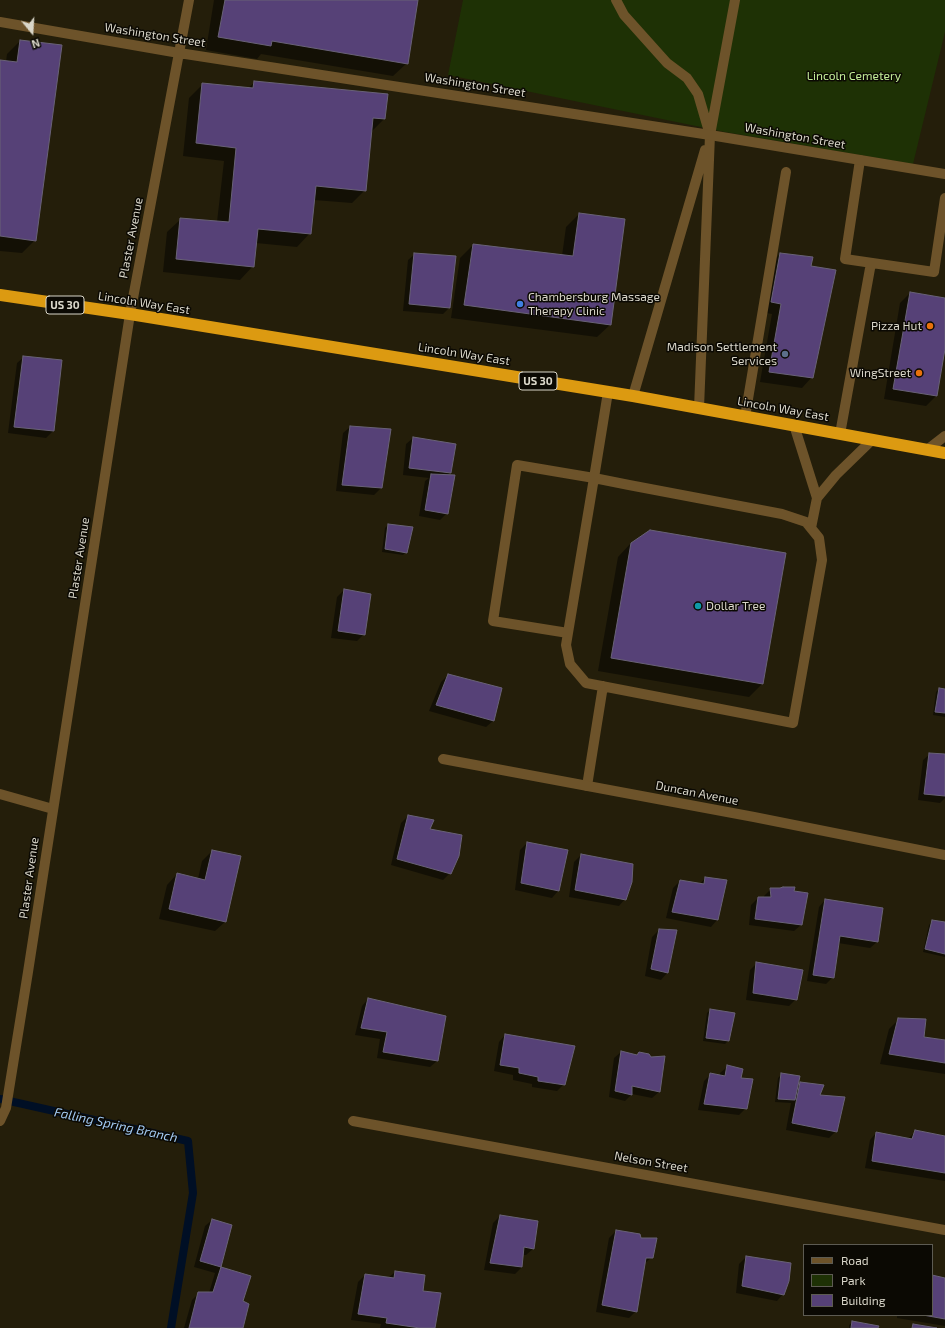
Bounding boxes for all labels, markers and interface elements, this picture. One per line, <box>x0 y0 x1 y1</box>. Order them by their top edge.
north arrow <box>12 12 52 52</box>
street label: Washington Street <box>104 20 206 50</box>
text: N <box>30 36 42 51</box>
park label: Lincoln Cemetery <box>807 69 901 83</box>
street label: Washington Street <box>424 70 526 100</box>
street label: Washington Street <box>744 120 846 152</box>
street label: Plaster Avenue <box>116 196 146 280</box>
street label: Lincoln Way East <box>97 289 191 317</box>
place label: Chambersburg Massage Therapy Clinic <box>528 290 660 318</box>
road number: US 30 <box>46 296 84 314</box>
marker: Chambersburg Massage Therapy Clinic <box>515 299 525 309</box>
place label: Pizza Hut <box>871 319 922 333</box>
marker: Pizza Hut <box>925 321 935 331</box>
street label: Lincoln Way East <box>417 340 511 368</box>
place label: Madison Settlement Services <box>667 340 777 368</box>
marker: Madison Settlement Services <box>780 349 790 359</box>
place label: WingStreet <box>850 366 911 380</box>
marker: WingStreet <box>914 368 924 378</box>
road number: US 30 <box>519 372 557 390</box>
street label: Lincoln Way East <box>736 394 830 424</box>
street label: Plaster Avenue <box>65 516 93 600</box>
place label: Dollar Tree <box>706 599 765 613</box>
marker: Dollar Tree <box>693 601 703 611</box>
street label: Duncan Avenue <box>654 778 740 808</box>
street label: Plaster Avenue <box>16 836 42 920</box>
water label: Falling Spring Branch <box>53 1104 179 1146</box>
street label: Nelson Street <box>613 1148 689 1176</box>
legend <box>803 1244 933 1316</box>
text: Road <box>841 1253 869 1267</box>
text: Park <box>841 1273 866 1287</box>
text: Building <box>841 1293 885 1307</box>

